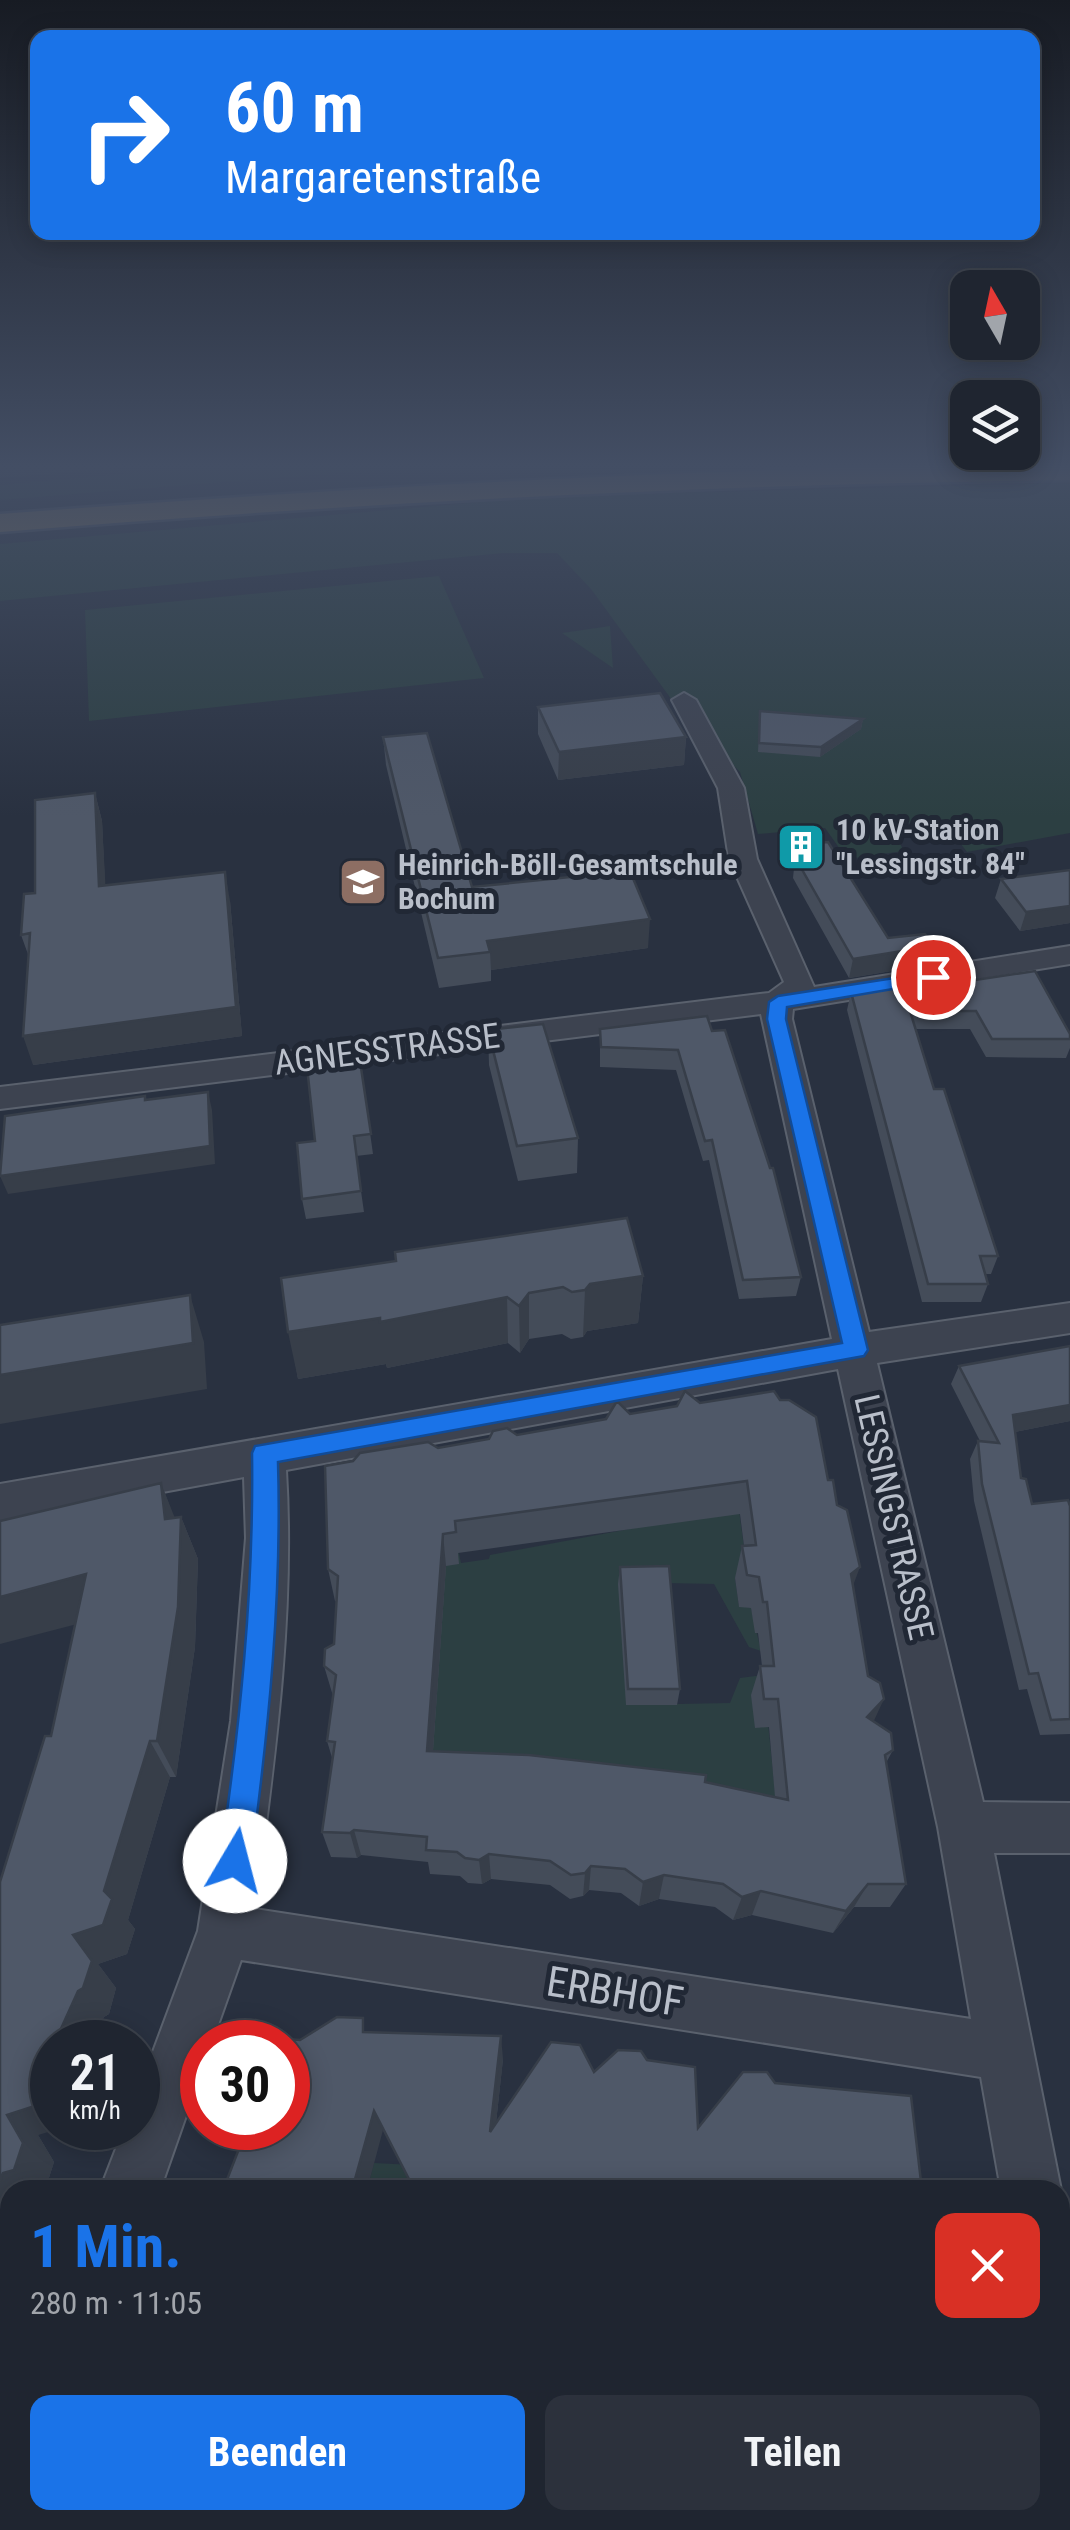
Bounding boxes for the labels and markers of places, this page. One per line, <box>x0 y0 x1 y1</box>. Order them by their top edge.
place label: 10 kV-Station "Lessingstr. 84" <box>836 812 1025 881</box>
building icon: 10 kV-Station "Lessingstr. 84" <box>775 821 827 873</box>
place label: Heinrich-Böll-Gesamtschule Bochum <box>398 847 738 916</box>
school or university icon: Heinrich-Böll-Gesamtschule Bochum <box>337 856 389 908</box>
pin <box>891 935 976 1020</box>

